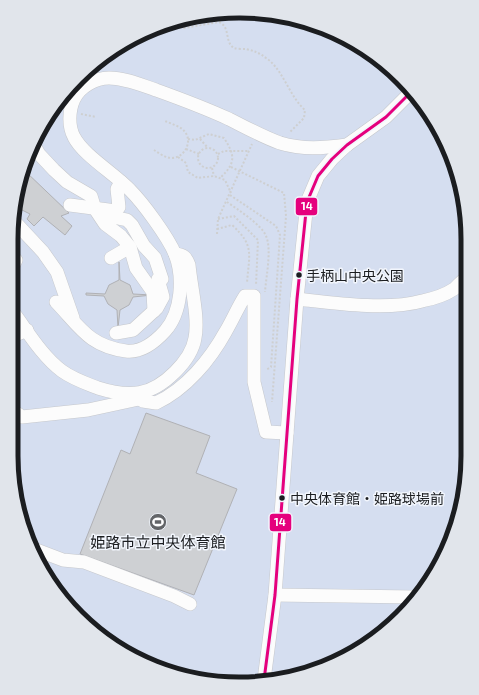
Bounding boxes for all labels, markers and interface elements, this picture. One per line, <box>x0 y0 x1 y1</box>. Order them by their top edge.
line badge: 14 <box>295 197 318 216</box>
text: 14 <box>301 199 313 212</box>
place label: 手柄山中央公園 <box>306 267 404 284</box>
marker: 手柄山中央公園 <box>294 270 304 280</box>
place label: 中央体育館・姫路球場前 <box>290 490 444 507</box>
marker: 中央体育館・姫路球場前 <box>277 493 287 503</box>
sports icon: 姫路市立中央体育館 <box>148 512 168 532</box>
line badge: 14 <box>269 513 292 532</box>
text: 14 <box>274 515 286 528</box>
place label: 姫路市立中央体育館 <box>90 533 226 551</box>

